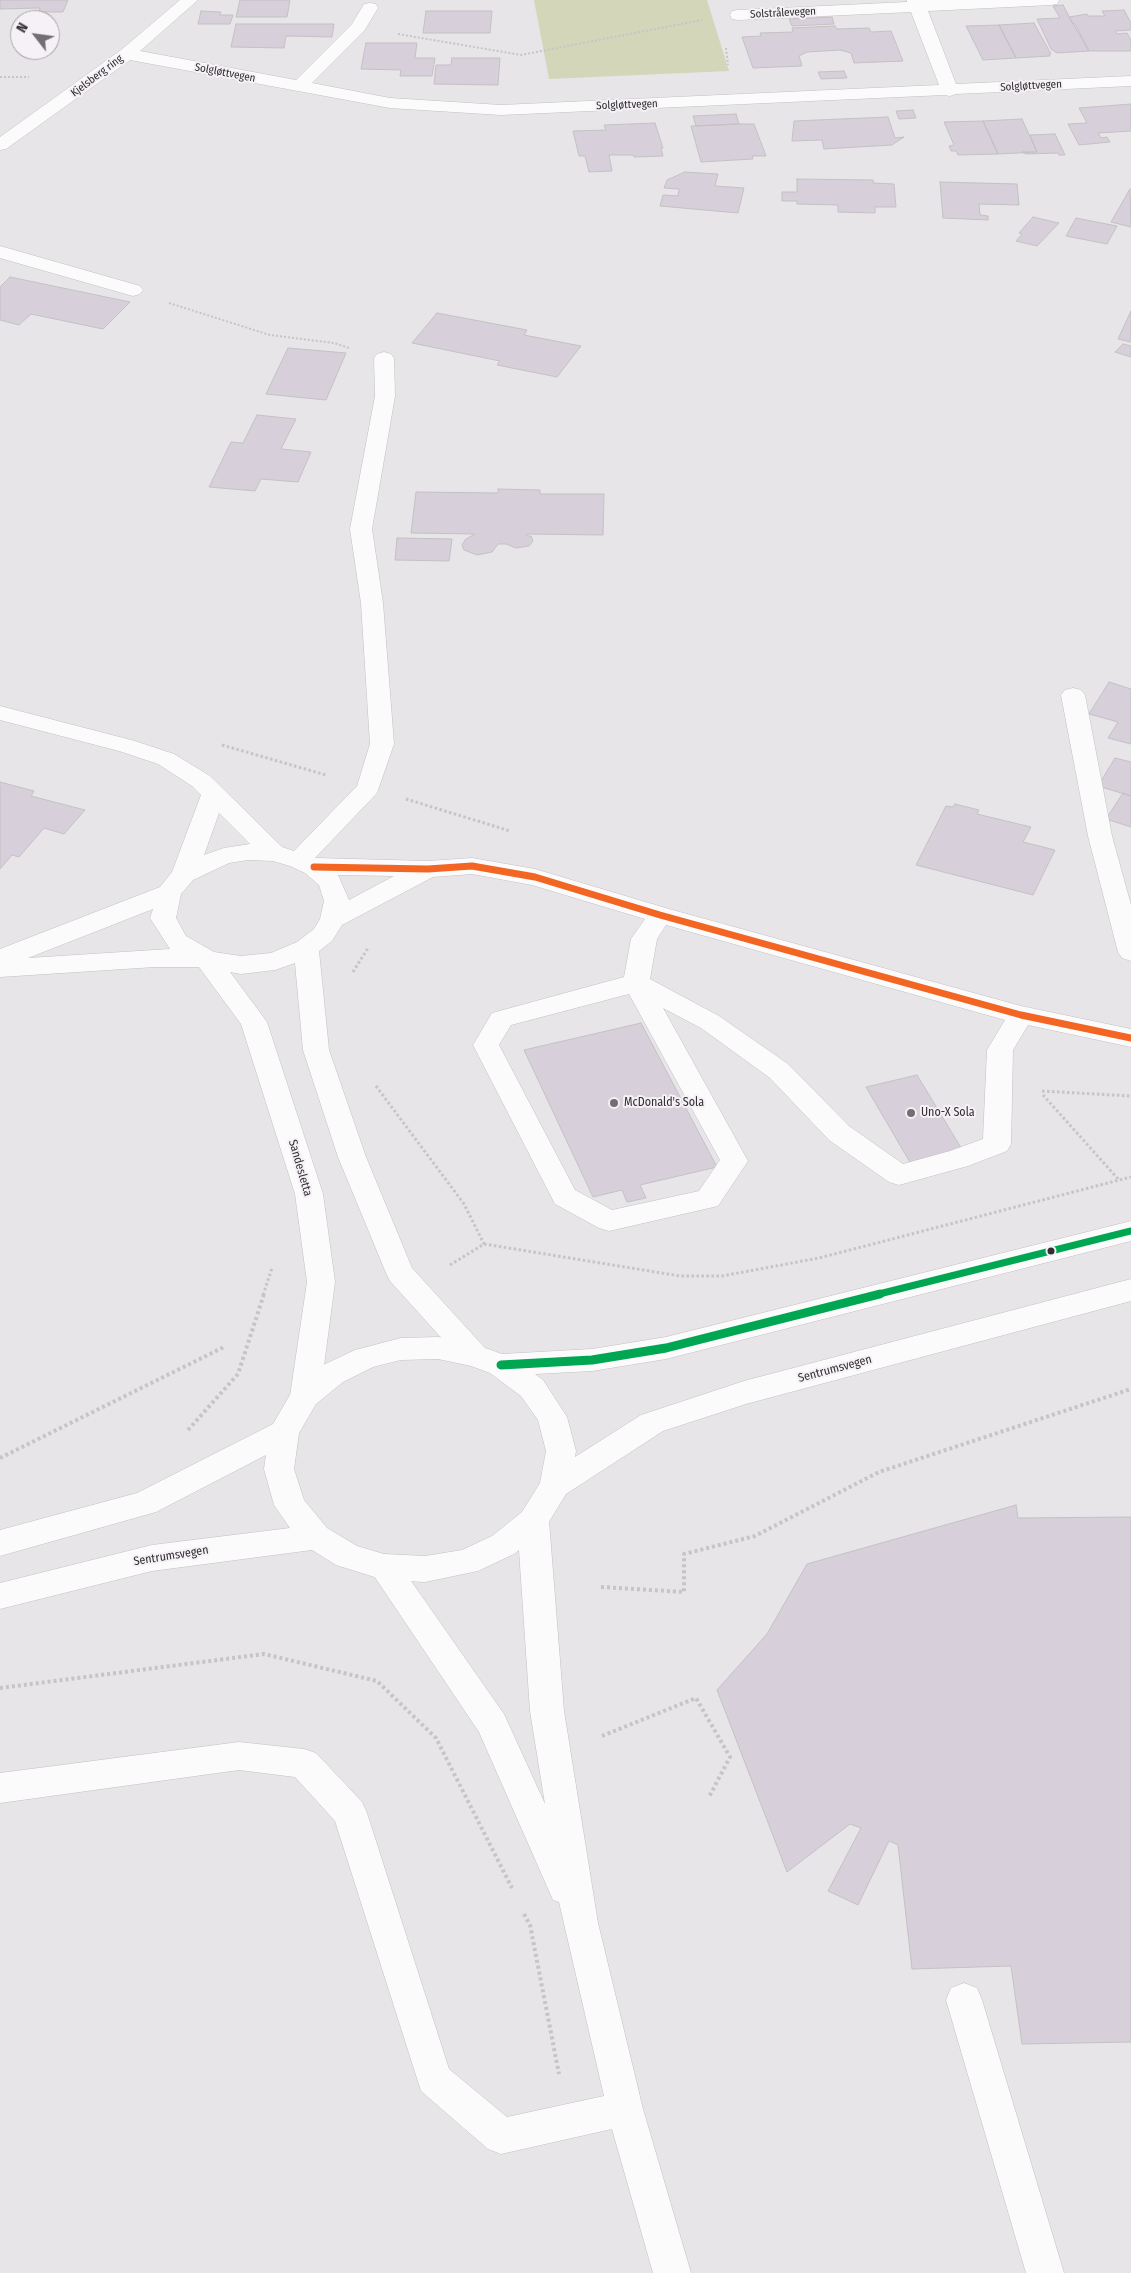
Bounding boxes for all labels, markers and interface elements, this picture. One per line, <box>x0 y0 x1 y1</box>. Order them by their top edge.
street label: Solstrålevegen <box>750 5 816 21</box>
north arrow <box>10 10 60 60</box>
text: N <box>13 20 32 36</box>
street label: Kjelsberg ring <box>68 52 126 100</box>
street label: Solgløttvegen <box>193 61 257 85</box>
street label: Solgløttvegen <box>1000 78 1062 94</box>
street label: Solgløttvegen <box>596 97 658 113</box>
place label: McDonald's Sola <box>624 1096 704 1110</box>
marker: McDonald's Sola <box>608 1097 620 1109</box>
place label: Uno-X Sola <box>921 1106 975 1120</box>
marker: Uno-X Sola <box>905 1107 917 1119</box>
street label: Sandesletta <box>285 1138 315 1198</box>
unlabelled marker <box>1046 1246 1056 1256</box>
street label: Sentrumsvegen <box>797 1352 873 1386</box>
street label: Sentrumsvegen <box>132 1543 210 1569</box>

